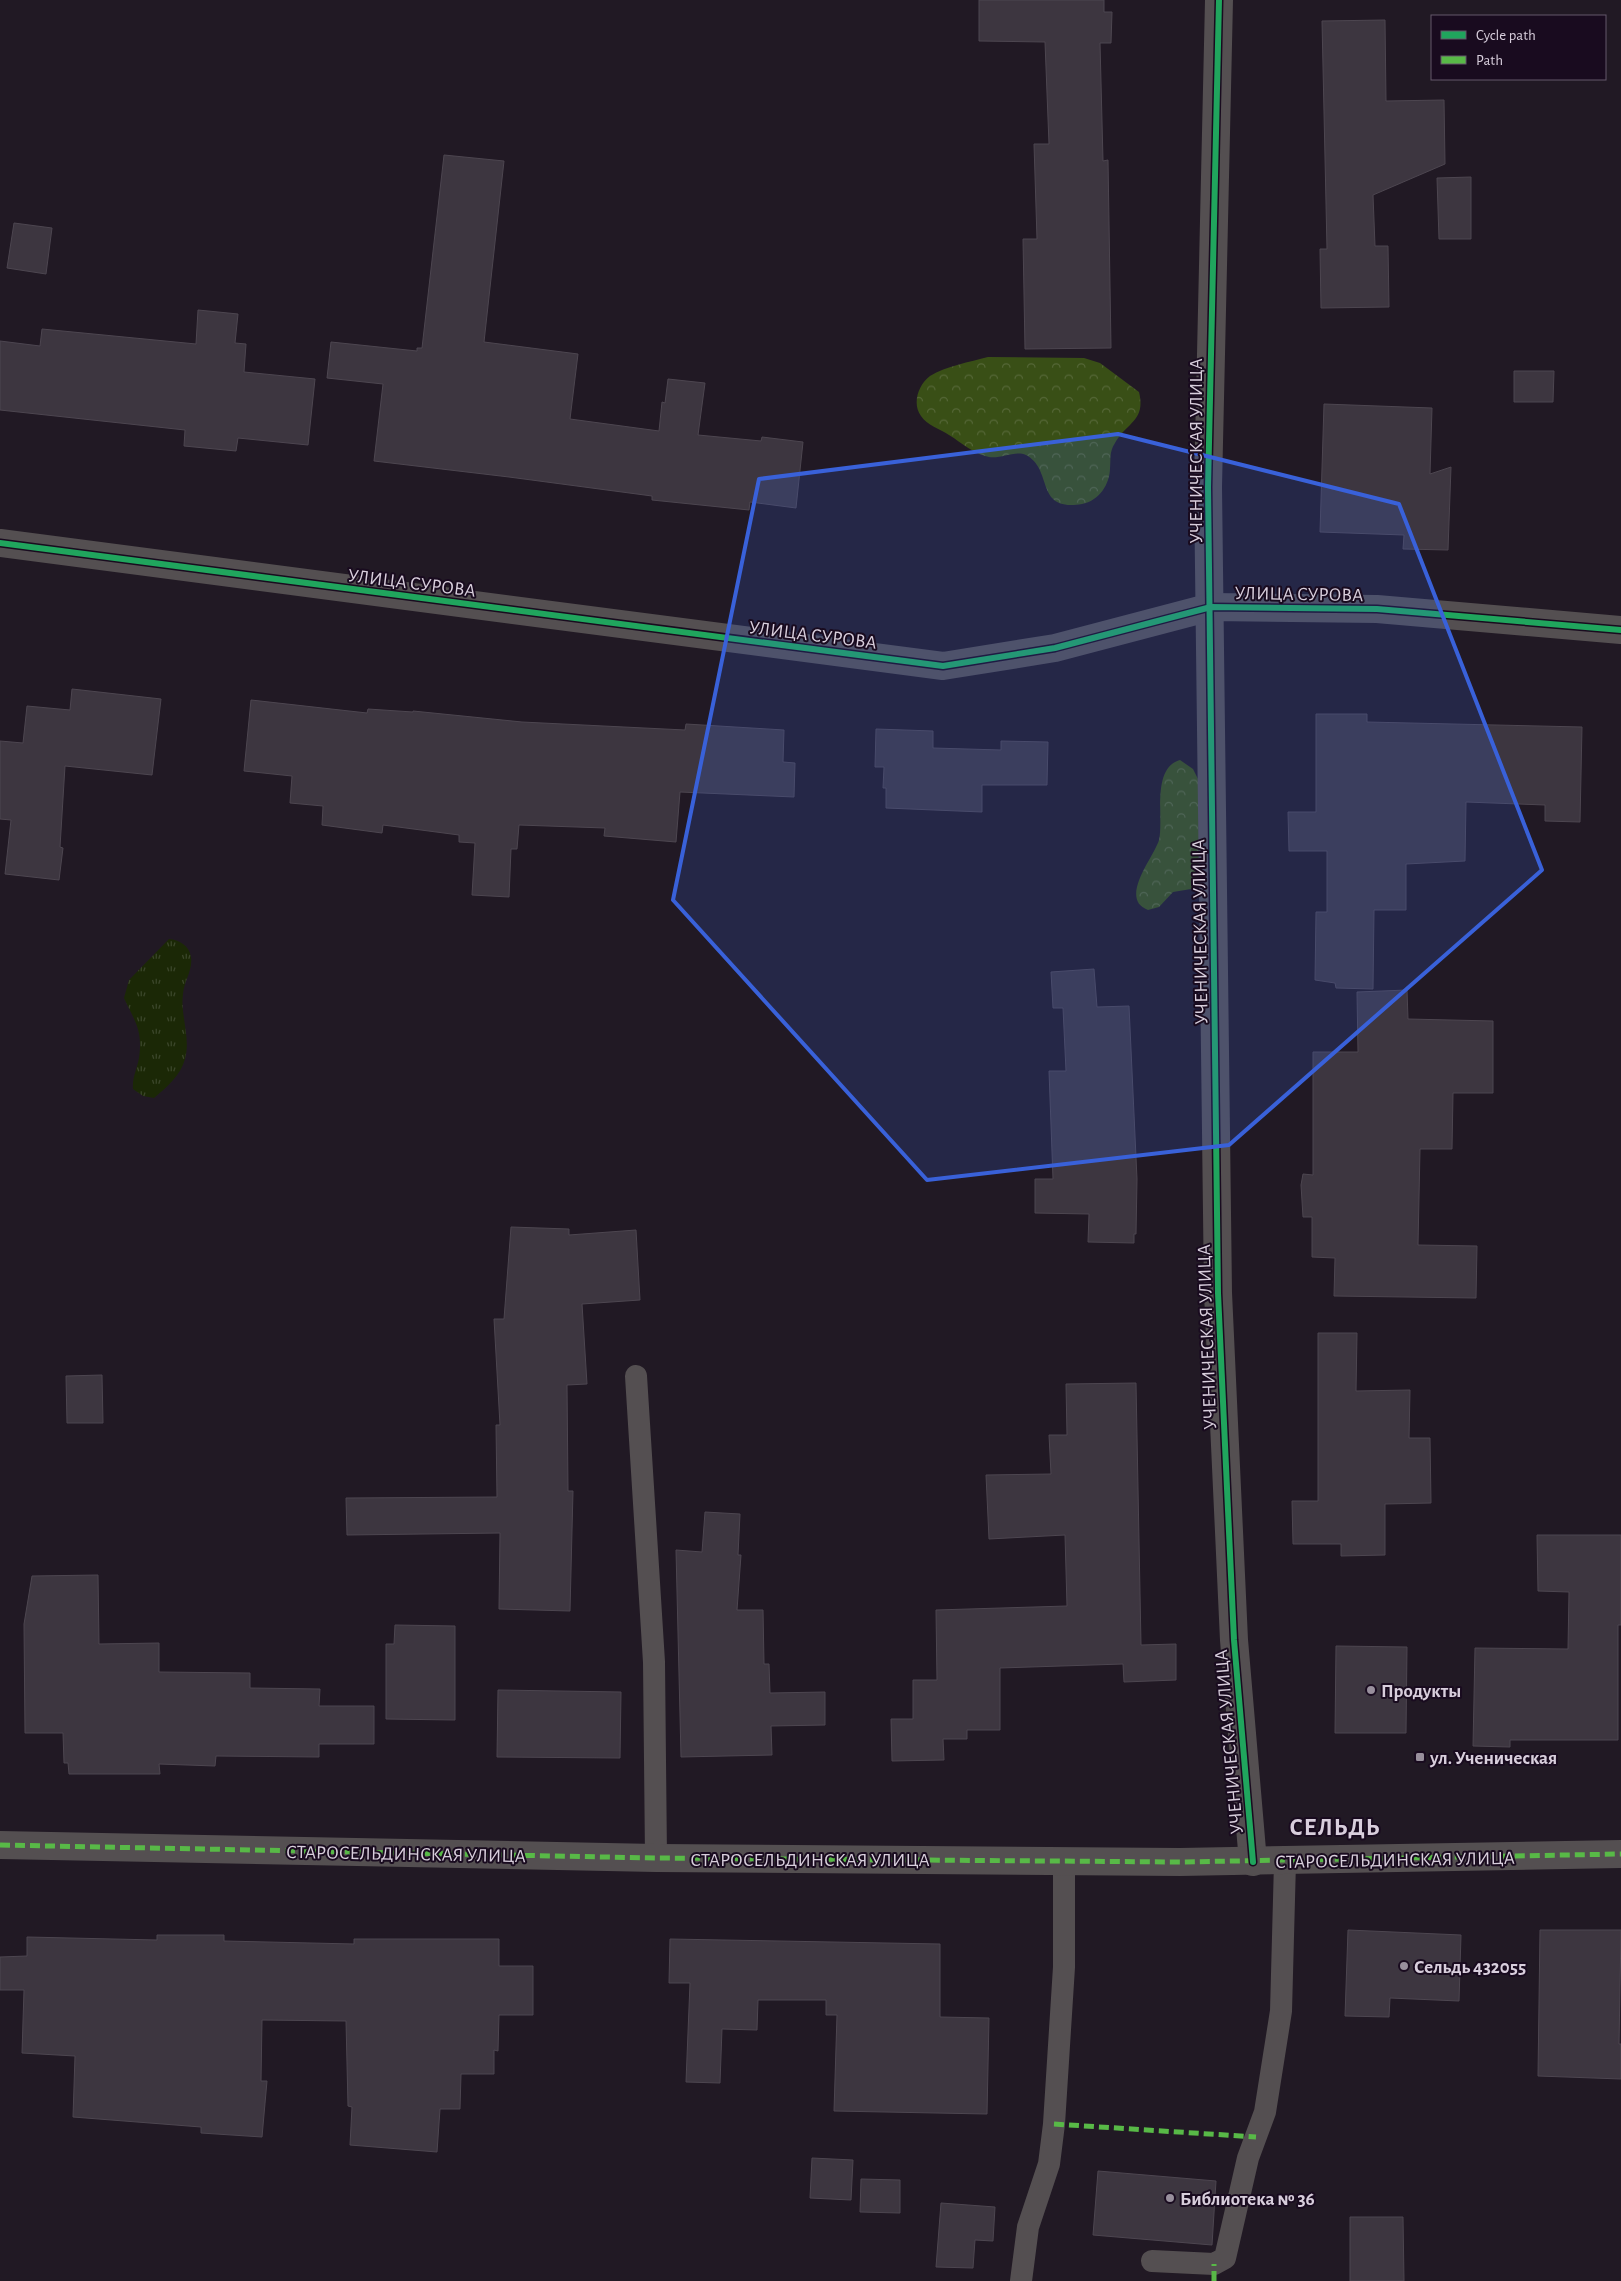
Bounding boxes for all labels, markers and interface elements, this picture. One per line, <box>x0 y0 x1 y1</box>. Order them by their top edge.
legend <box>1431 15 1606 80</box>
text: Cycle path <box>1476 28 1536 43</box>
text: Path <box>1476 53 1503 68</box>
street label: УЧЕНИЧЕСКАЯ УЛИЦА <box>1187 358 1206 544</box>
street label: УЛИЦА СУРОВА <box>347 566 477 601</box>
street label: УЛИЦА СУРОВА <box>1235 584 1363 605</box>
street label: УЛИЦА СУРОВА <box>748 618 878 653</box>
street label: УЧЕНИЧЕСКАЯ УЛИЦА <box>1189 839 1212 1025</box>
street label: УЧЕНИЧЕСКАЯ УЛИЦА <box>1195 1244 1220 1430</box>
street label: УЧЕНИЧЕСКАЯ УЛИЦА <box>1212 1649 1247 1835</box>
place label: Продукты <box>1381 1682 1461 1701</box>
marker: Продукты <box>1365 1684 1377 1696</box>
place label: ул. Ученическая <box>1429 1749 1557 1768</box>
marker: ул. Ученическая <box>1414 1751 1426 1763</box>
district label: СЕЛЬДЬ <box>1289 1816 1381 1840</box>
street label: СТАРОСЕЛЬДИНСКАЯ УЛИЦА <box>286 1843 526 1866</box>
street label: СТАРОСЕЛЬДИНСКАЯ УЛИЦА <box>1275 1849 1515 1872</box>
street label: СТАРОСЕЛЬДИНСКАЯ УЛИЦА <box>690 1851 930 1870</box>
place label: Сельдь 432055 <box>1414 1958 1526 1977</box>
marker: Сельдь 432055 <box>1398 1960 1410 1972</box>
place label: Библиотека № 36 <box>1180 2190 1315 2209</box>
marker: Библиотека № 36 <box>1164 2192 1176 2204</box>

